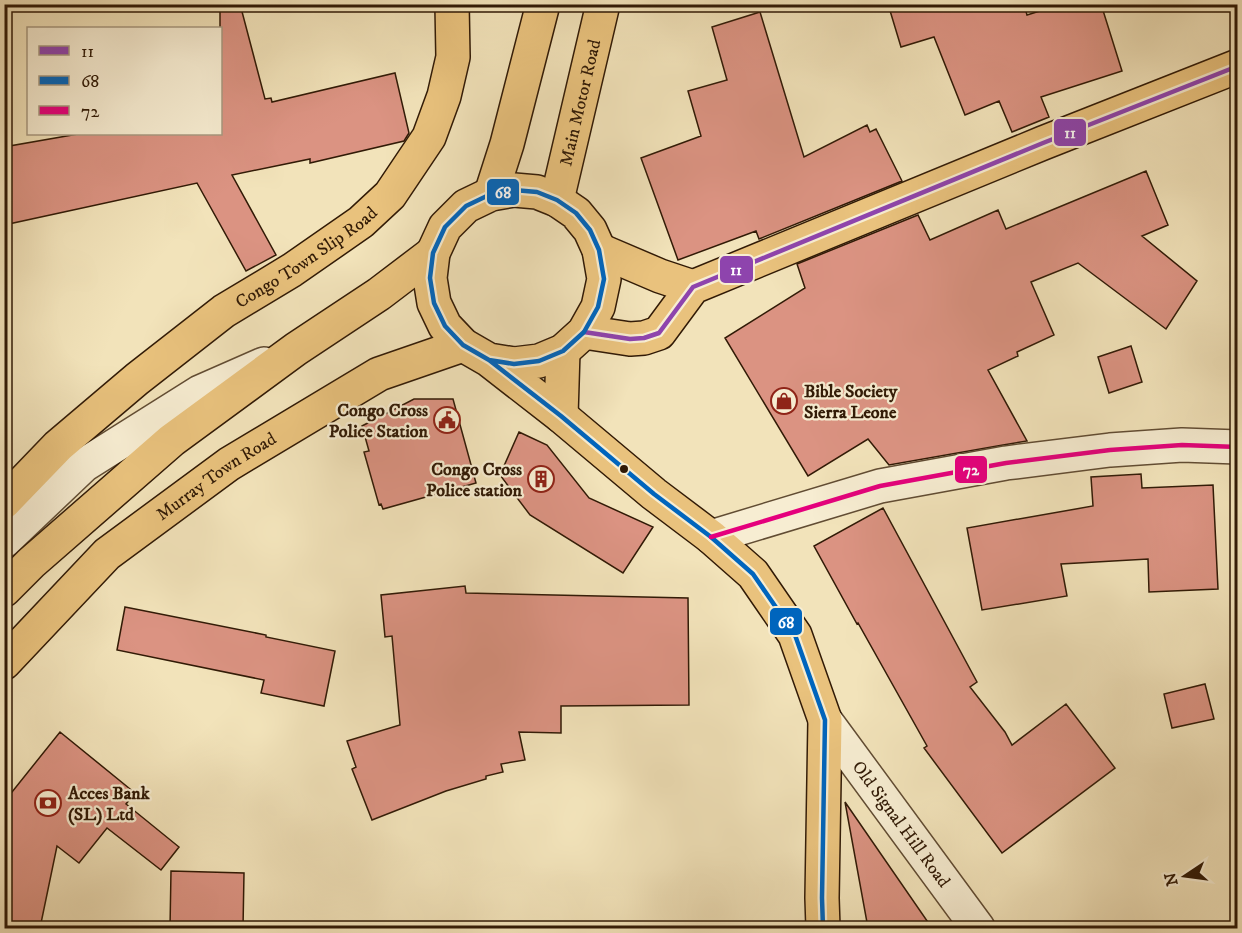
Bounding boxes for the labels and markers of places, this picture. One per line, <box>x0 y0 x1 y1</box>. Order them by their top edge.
place label: Bible Society Sierra Leone <box>804 381 898 424</box>
shop icon: Bible Society Sierra Leone <box>769 386 799 416</box>
place label: Congo Cross Police Station <box>329 400 429 443</box>
public building icon: Congo Cross Police Station <box>432 405 462 435</box>
place label: Congo Cross Police station <box>426 459 523 502</box>
unlabelled marker <box>618 463 630 475</box>
building icon: Congo Cross Police station <box>526 464 556 494</box>
place label: Acces Bank (SL) Ltd <box>67 783 151 826</box>
bank icon: Acces Bank (SL) Ltd <box>33 788 63 818</box>

